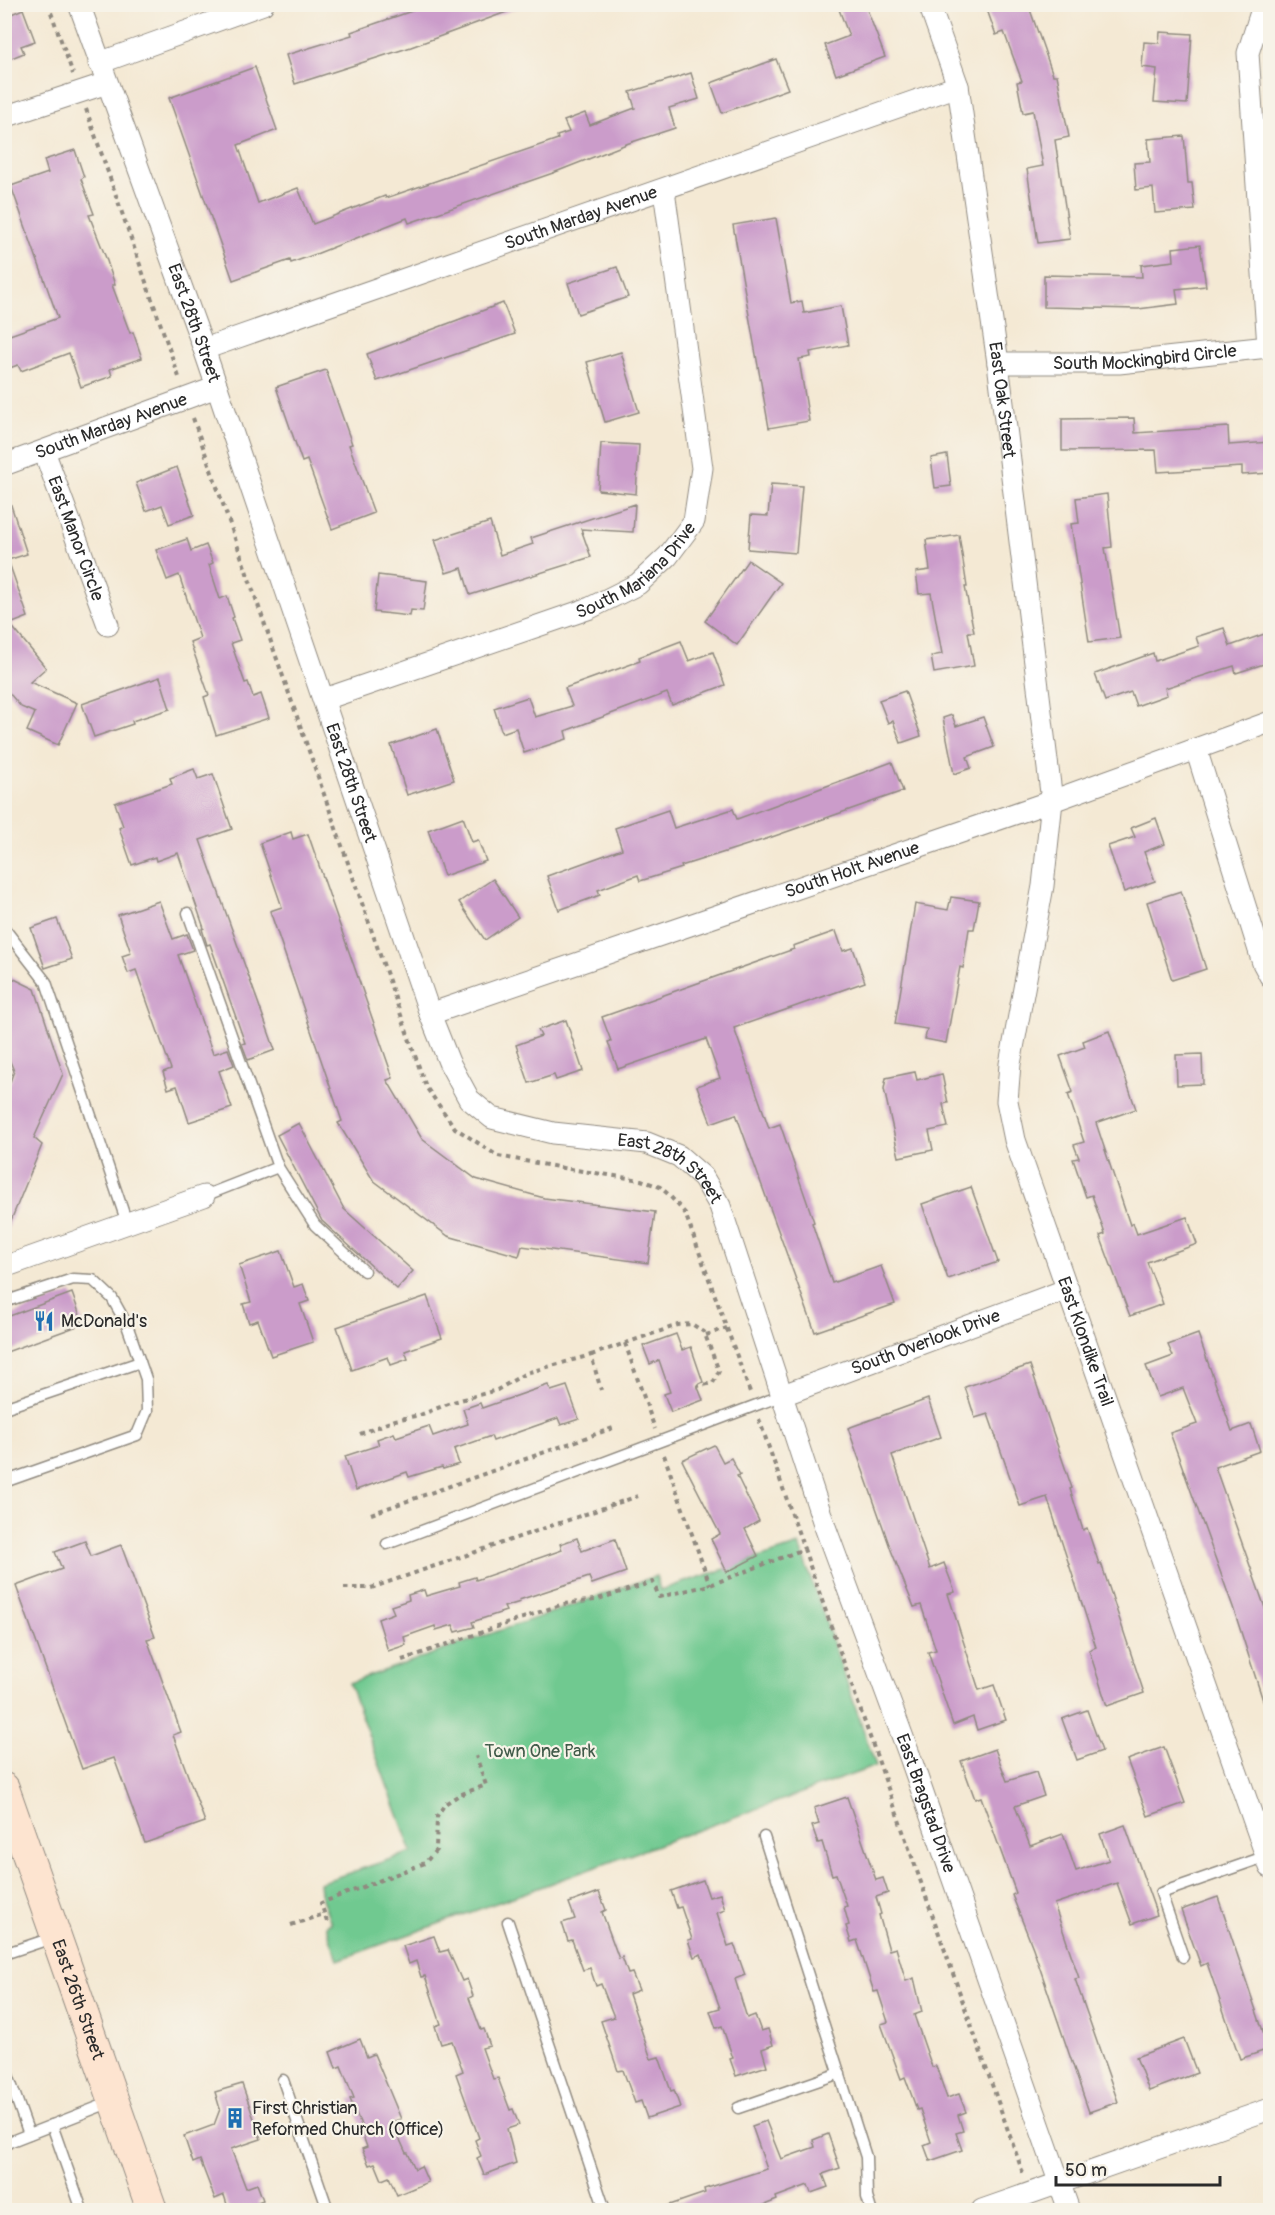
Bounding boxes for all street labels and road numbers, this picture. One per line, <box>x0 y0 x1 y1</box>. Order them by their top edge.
street label: South Marday Avenue <box>501 181 661 255</box>
street label: East 28th Street <box>162 260 226 386</box>
street label: South Mockingbird Circle <box>1053 339 1238 375</box>
street label: East Oak Street <box>983 340 1021 460</box>
street label: South Marday Avenue <box>32 388 191 465</box>
street label: East Manor Circle <box>42 473 109 604</box>
street label: South Mariana Drive <box>573 518 701 624</box>
street label: East 28th Street <box>320 720 382 846</box>
street label: South Holt Avenue <box>782 836 923 904</box>
street label: East 28th Street <box>616 1129 727 1208</box>
street label: East Klondike Trail <box>1052 1274 1119 1409</box>
street label: South Overlook Drive <box>848 1304 1003 1381</box>
street label: East Bragstad Drive <box>890 1731 961 1876</box>
street label: East 26th Street <box>46 1936 110 2063</box>

